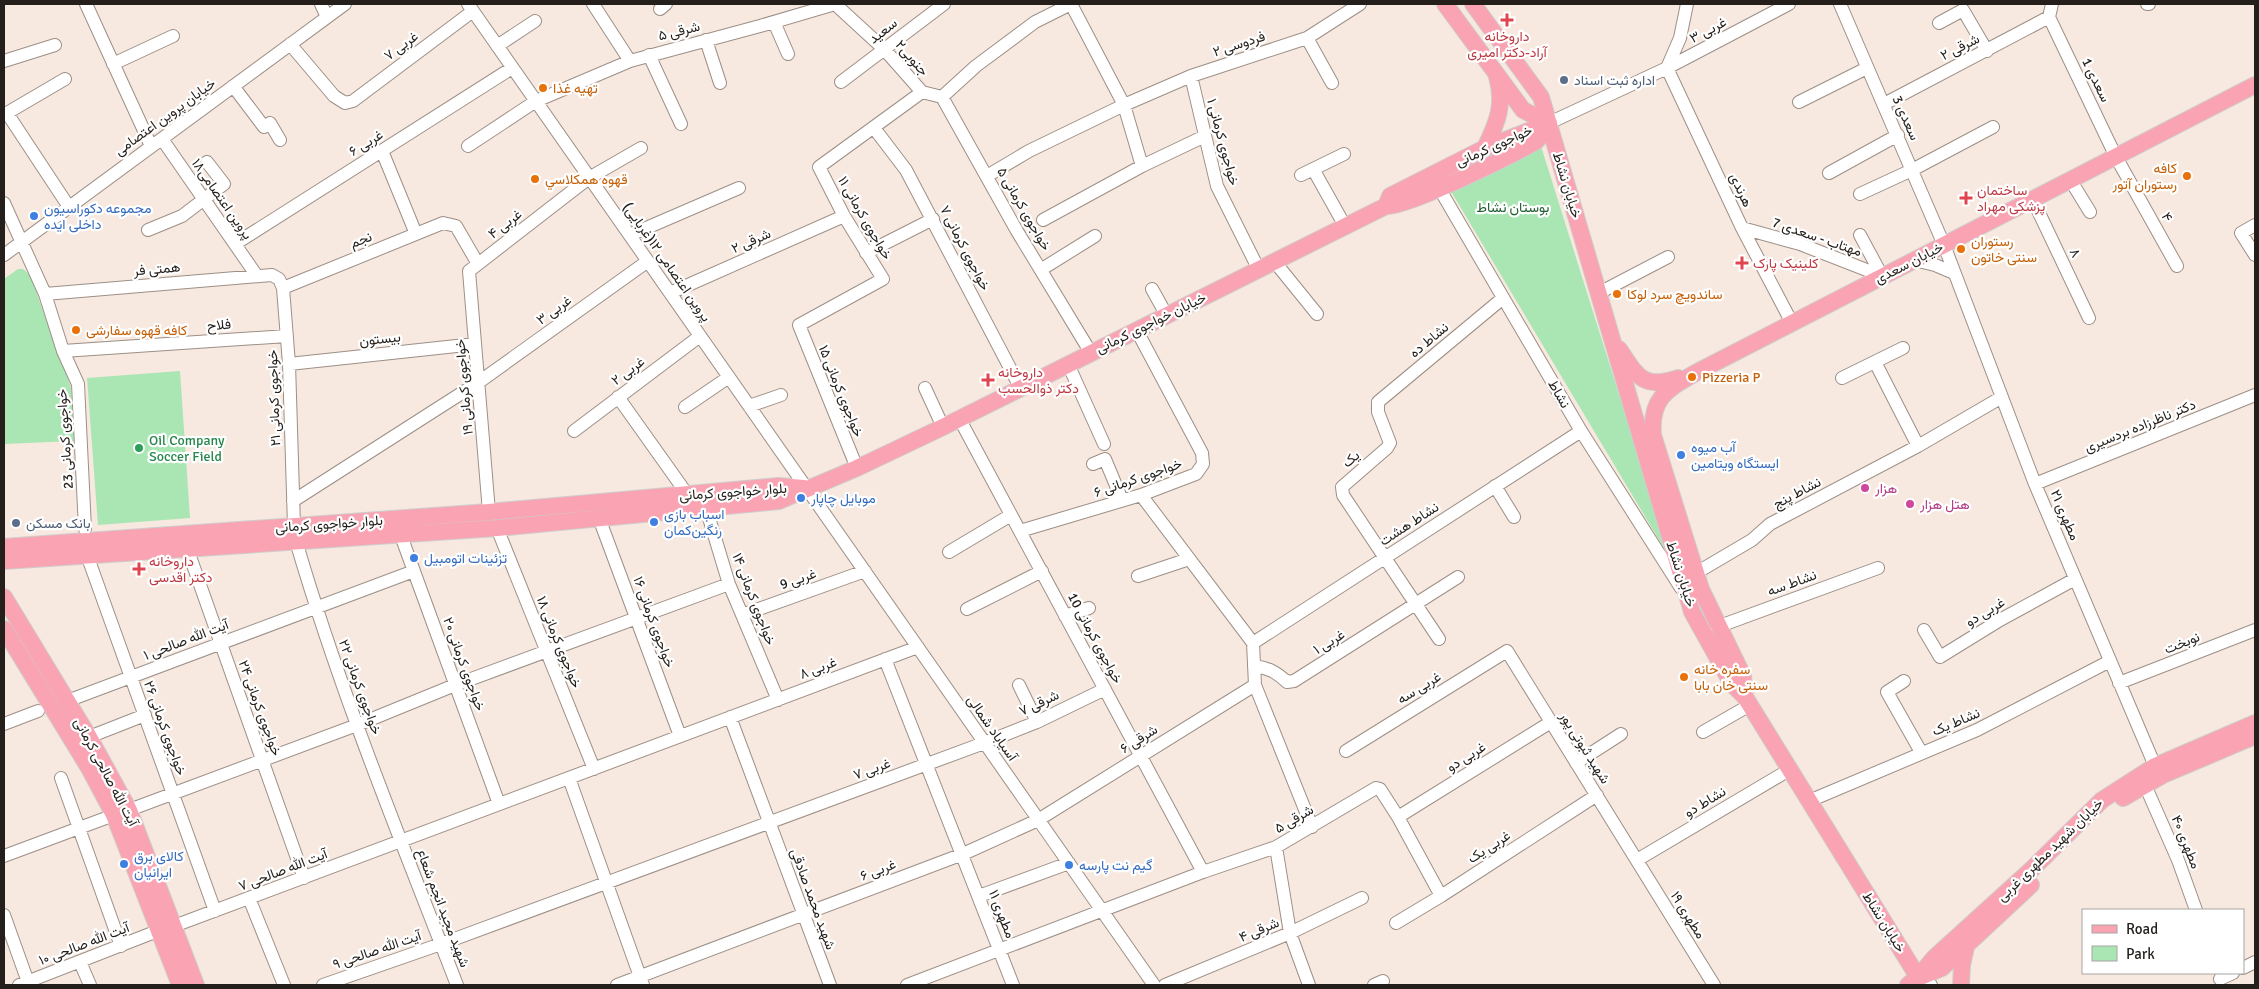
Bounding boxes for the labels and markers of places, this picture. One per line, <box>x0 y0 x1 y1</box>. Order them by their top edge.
marker: داروخانه آراد-دکتر امیری <box>1501 14 1513 26</box>
place label: داروخانه آراد-دکتر امیری <box>1467 28 1549 61</box>
place label: اداره ثبت اسناد <box>1574 72 1655 89</box>
marker: اداره ثبت اسناد <box>1558 74 1570 86</box>
place label: تهیه غذا <box>553 80 598 97</box>
marker: تهیه غذا <box>537 82 549 94</box>
place label: کافه رستوران آتور <box>2111 160 2177 193</box>
marker: کافه رستوران آتور <box>2181 170 2193 182</box>
place label: قهوه همكلاسي <box>545 171 628 191</box>
marker: قهوه همكلاسي <box>529 173 541 185</box>
place label: ساختمان پزشکی مهراد <box>1977 182 2046 216</box>
marker: ساختمان پزشکی مهراد <box>1959 191 1973 205</box>
place label: مجموعه دکوراسیون داخلی ایده <box>44 200 152 233</box>
marker: مجموعه دکوراسیون داخلی ایده <box>28 210 40 222</box>
place label: رستوران سنتی خاتون <box>1971 233 2037 266</box>
marker: رستوران سنتی خاتون <box>1955 243 1967 255</box>
place label: کلینیک پارک <box>1753 255 1819 273</box>
marker: کلینیک پارک <box>1735 256 1749 270</box>
place label: ساندویچ سرد لوکا <box>1627 286 1722 305</box>
marker: ساندویچ سرد لوکا <box>1611 288 1623 300</box>
place label: کافه قهوه سفارشی <box>86 322 187 339</box>
marker: کافه قهوه سفارشی <box>70 324 82 336</box>
place label: داروخانه دکتر ذوالحسب <box>998 364 1079 397</box>
place label: Pizzeria P <box>1702 369 1760 386</box>
marker: Pizzeria P <box>1686 371 1698 383</box>
marker: داروخانه دکتر ذوالحسب <box>982 374 994 386</box>
place label: Oil Company Soccer Field <box>149 432 225 465</box>
place label: آب میوه ایستگاه ویتامین <box>1691 439 1779 472</box>
marker: Oil Company Soccer Field <box>133 442 145 454</box>
marker: آب میوه ایستگاه ویتامین <box>1675 449 1687 461</box>
place label: هزار <box>1874 480 1897 497</box>
marker: هزار <box>1859 482 1871 494</box>
place label: موبایل چاپار <box>810 490 876 508</box>
marker: موبایل چاپار <box>795 492 807 504</box>
place label: هتل هزار <box>1919 496 1970 513</box>
marker: هتل هزار <box>1904 498 1916 510</box>
place label: اسباب بازی رنگین‌کمان <box>664 506 725 539</box>
place label: بانک مسکن <box>26 515 91 532</box>
marker: اسباب بازی رنگین‌کمان <box>648 516 660 528</box>
marker: بانک مسکن <box>10 517 22 529</box>
place label: تزئینات اتومبیل <box>424 550 508 567</box>
marker: تزئینات اتومبیل <box>408 552 420 564</box>
place label: داروخانه دکتر اقدسی <box>149 553 213 586</box>
marker: داروخانه دکتر اقدسی <box>133 563 145 575</box>
place label: سفره خانه سنتی خان بابا <box>1694 661 1768 694</box>
marker: سفره خانه سنتی خان بابا <box>1678 671 1690 683</box>
place label: کالای برق ایرانیان <box>134 848 184 881</box>
place label: گیم نت پارسه <box>1079 857 1152 875</box>
marker: کالای برق ایرانیان <box>118 858 130 870</box>
marker: گیم نت پارسه <box>1063 859 1075 871</box>

